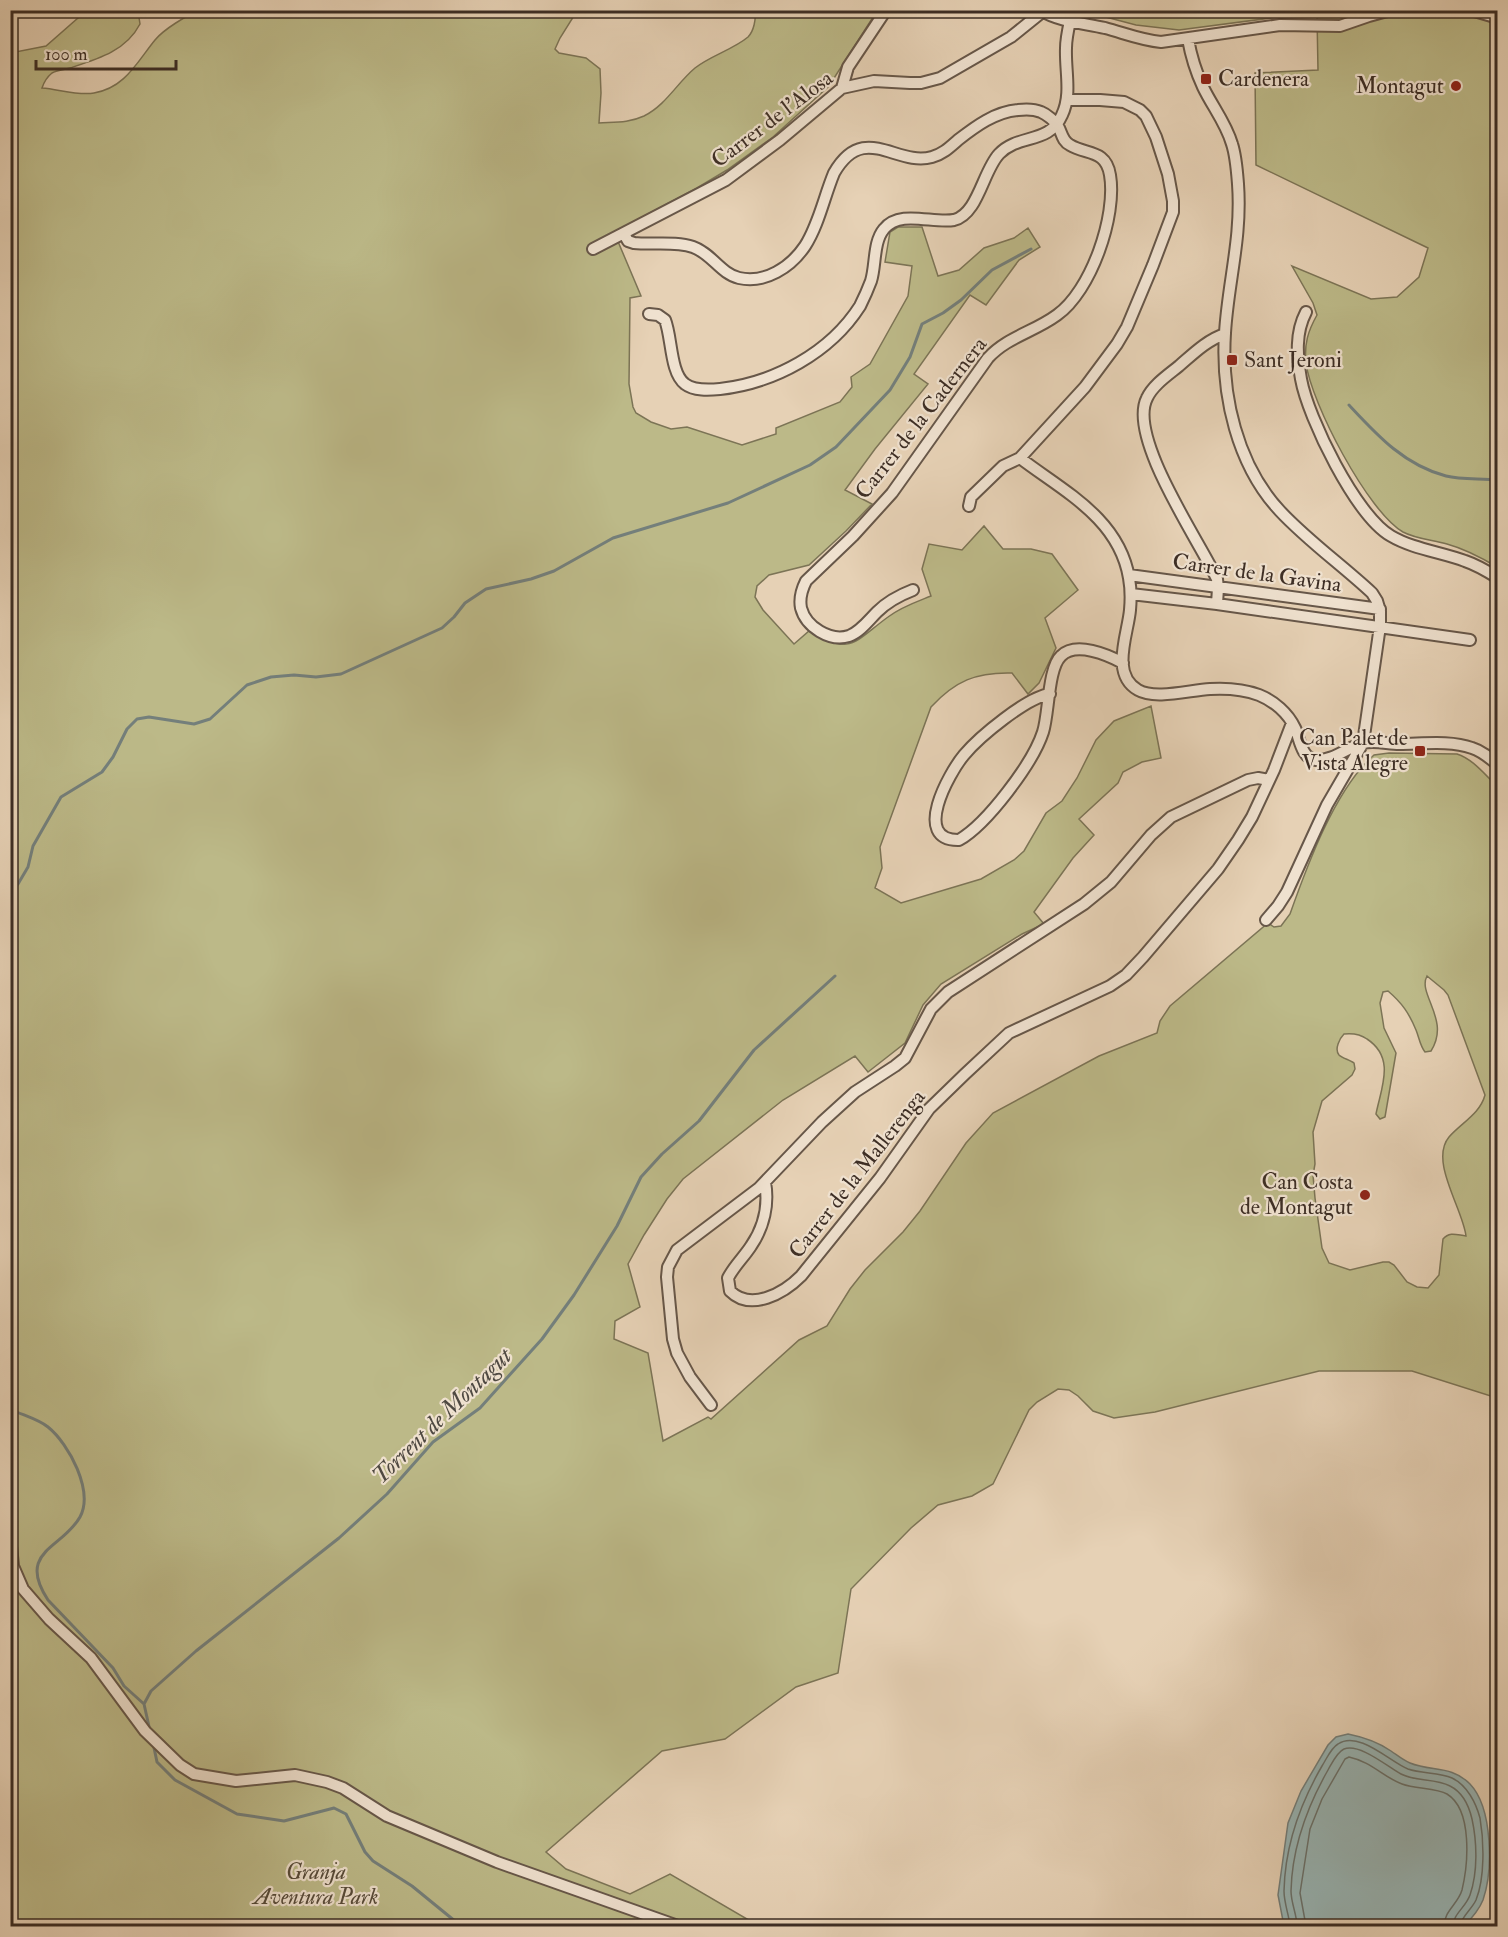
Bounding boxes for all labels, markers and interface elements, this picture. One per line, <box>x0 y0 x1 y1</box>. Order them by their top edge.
scale bar <box>36 33 176 71</box>
text: 100 m <box>45 43 88 66</box>
street label: Carrer de l'Alosa <box>706 64 839 174</box>
place label: Cardenera <box>1218 65 1310 93</box>
marker: Cardenera <box>1199 72 1213 86</box>
place label: Montagut <box>1356 72 1444 100</box>
marker: Montagut <box>1449 79 1463 93</box>
street label: Carrer de la Cadernera <box>849 330 994 505</box>
place label: Sant Jeroni <box>1244 346 1342 374</box>
marker: Sant Jeroni <box>1225 353 1239 367</box>
street label: Carrer de la Gavina <box>1171 547 1344 599</box>
place label: Can Palet de Vista Alegre <box>1299 724 1408 777</box>
marker: Can Palet de Vista Alegre <box>1413 744 1427 758</box>
street label: Carrer de la Mallerenga <box>782 1083 932 1264</box>
place label: Can Costa de Montagut <box>1240 1168 1354 1221</box>
marker: Can Costa de Montagut <box>1358 1188 1372 1202</box>
water label: Torrent de Montagut <box>365 1340 519 1491</box>
park label: Granja Aventura Park <box>252 1858 378 1911</box>

